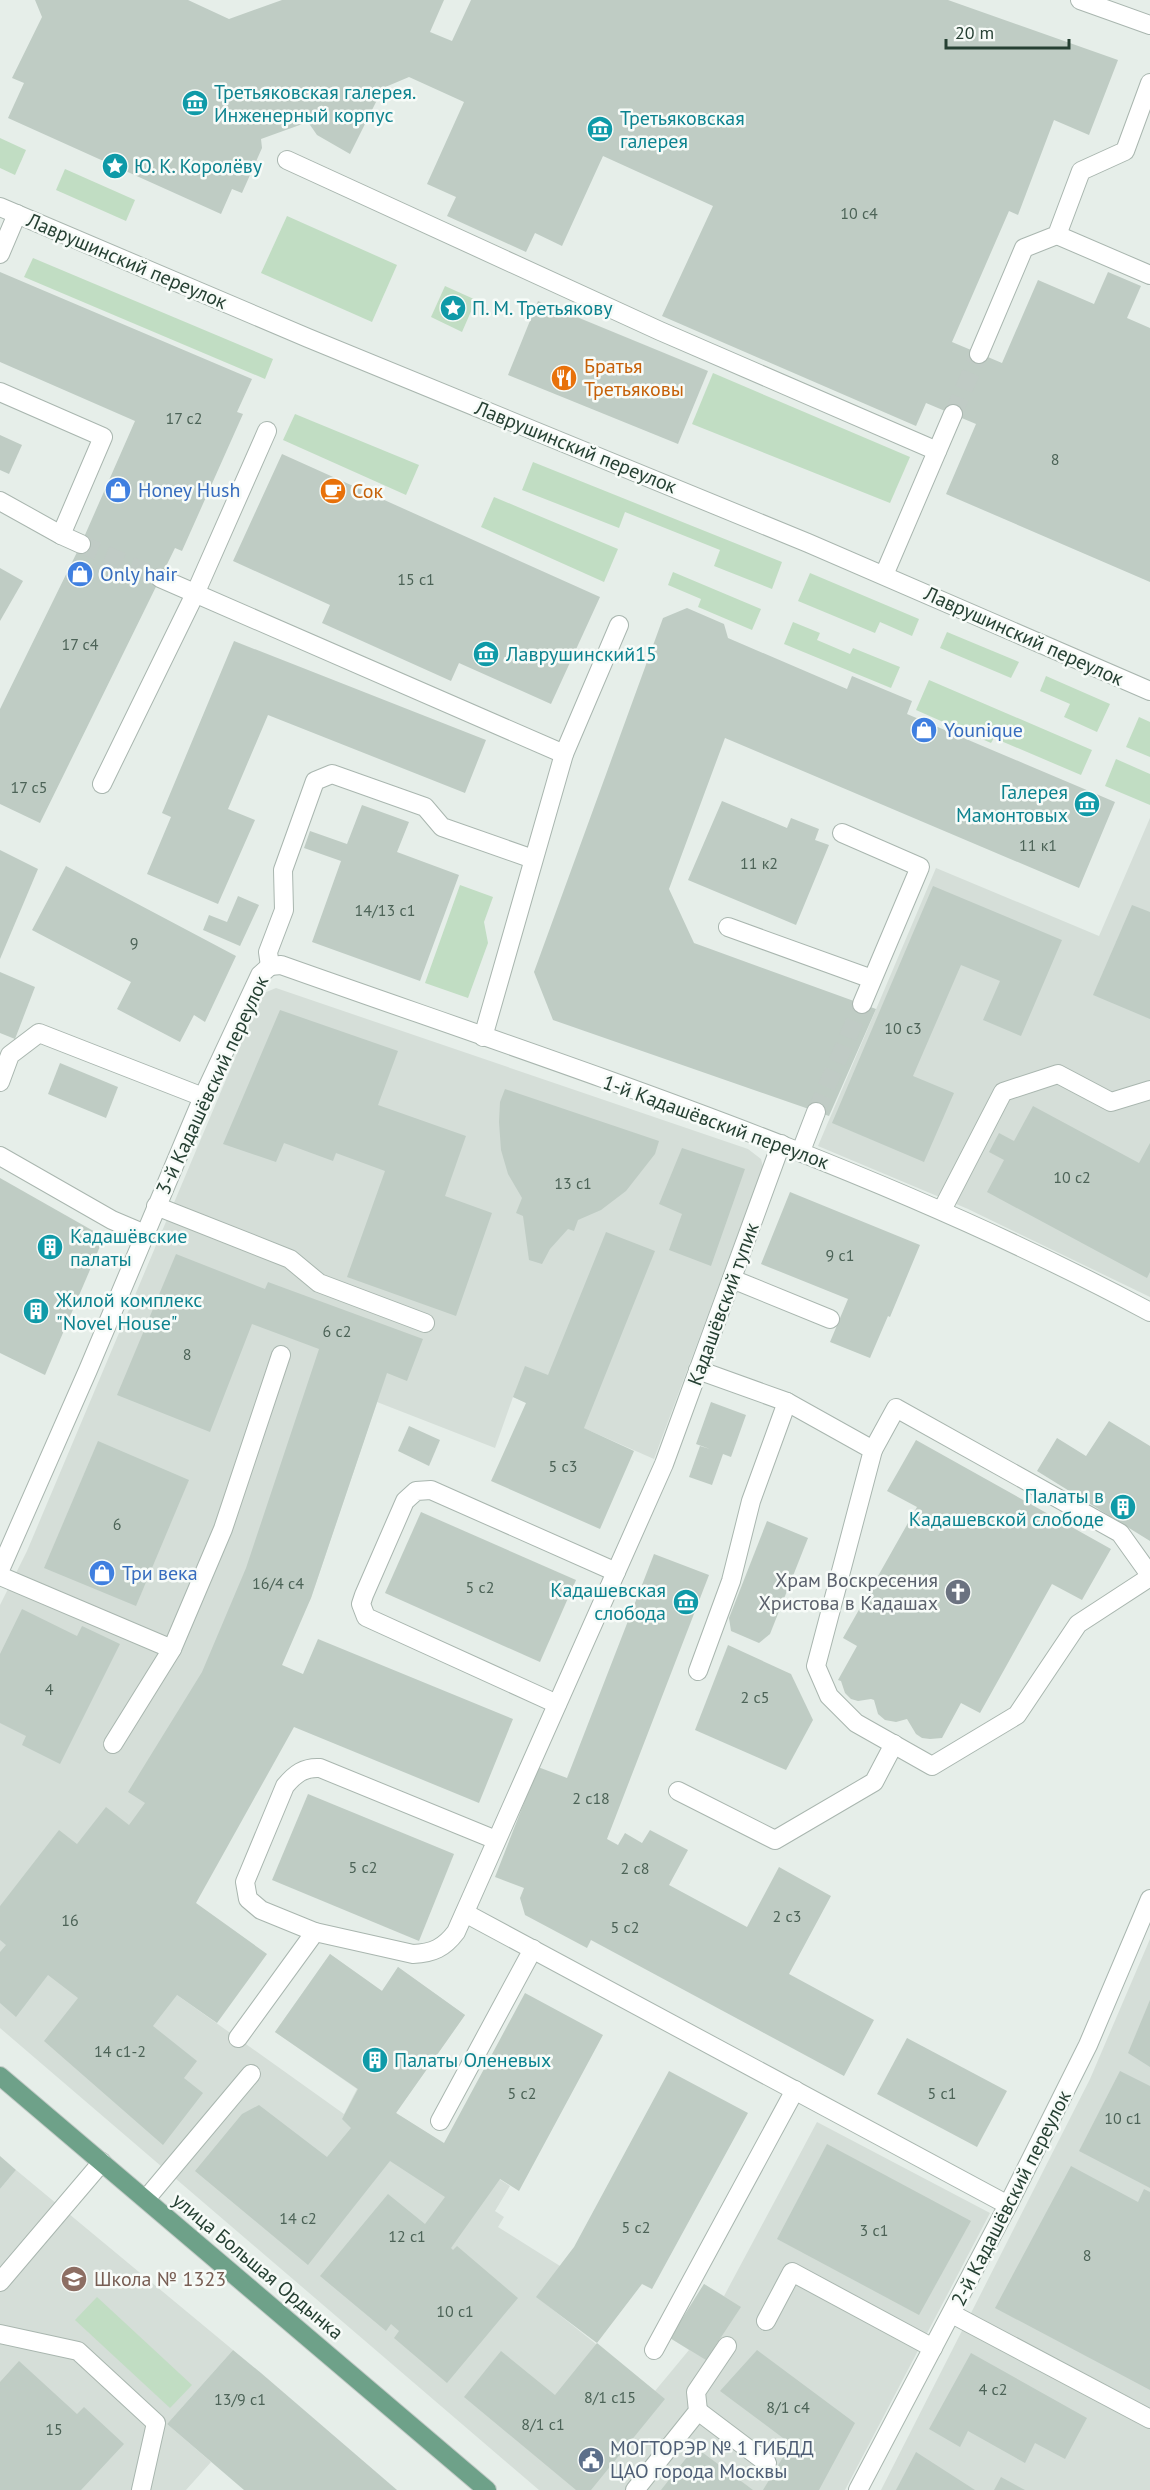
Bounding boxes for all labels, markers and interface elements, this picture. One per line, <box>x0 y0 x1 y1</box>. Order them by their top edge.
scale bar <box>946 12 1069 50</box>
text: 20 m <box>955 21 994 44</box>
place label: Третьяковская галерея. Инженерный корпус <box>214 79 416 128</box>
museum icon: Третьяковская галерея. Инженерный корпус <box>180 88 210 118</box>
place label: Третьяковская галерея <box>620 105 745 154</box>
museum icon: Третьяковская галерея <box>585 114 615 144</box>
place icon: Ю. К. Королёву <box>100 151 130 181</box>
place label: Ю. К. Королёву <box>134 153 263 179</box>
house number: 10 с4 <box>840 203 878 223</box>
street label: Лаврушинский переулок <box>22 207 232 315</box>
place icon: П. М. Третьякову <box>438 293 468 323</box>
place label: П. М. Третьякову <box>472 295 613 321</box>
place label: Братья Третьяковы <box>584 353 684 402</box>
restaurant icon: Братья Третьяковы <box>549 363 579 393</box>
street label: Лаврушинский переулок <box>470 394 681 500</box>
house number: 17 с2 <box>166 408 202 428</box>
house number: 8 <box>1051 449 1059 469</box>
shop icon: Honey Hush <box>103 475 133 505</box>
cafe icon: Сок <box>318 476 348 506</box>
place label: Honey Hush <box>138 477 240 503</box>
place label: Сок <box>352 478 383 504</box>
shop icon: Only hair <box>65 559 95 589</box>
place label: Only hair <box>100 561 178 587</box>
house number: 15 с1 <box>397 569 435 589</box>
street label: Лаврушинский переулок <box>919 580 1128 692</box>
house number: 17 с4 <box>62 634 99 654</box>
museum icon: Лаврушинский15 <box>471 639 501 669</box>
place label: Лаврушинский15 <box>505 641 657 667</box>
shop icon: Younique <box>909 715 939 745</box>
place label: Younique <box>944 717 1023 743</box>
house number: 17 с5 <box>11 777 47 797</box>
place label: Галерея Мамонтовых <box>956 779 1068 828</box>
museum icon: Галерея Мамонтовых <box>1072 789 1102 819</box>
house number: 11 к1 <box>1019 835 1057 855</box>
house number: 11 к2 <box>740 853 778 873</box>
house number: 14/13 с1 <box>355 900 415 920</box>
house number: 9 <box>130 933 138 953</box>
street label: 3-й Кадашёвский переулок <box>150 971 274 1199</box>
house number: 10 с3 <box>884 1018 922 1038</box>
street label: 1-й Кадашёвский переулок <box>599 1069 833 1175</box>
house number: 10 с2 <box>1053 1167 1091 1187</box>
house number: 13 с1 <box>554 1173 592 1193</box>
street label: Кадашёвский тупик <box>681 1219 765 1389</box>
place label: Кадашёвские палаты <box>70 1223 187 1272</box>
building icon: Кадашёвские палаты <box>35 1232 65 1262</box>
house number: 9 с1 <box>826 1245 854 1265</box>
place label: Жилой комплекс "Novel House" <box>55 1287 202 1336</box>
building icon: Жилой комплекс "Novel House" <box>21 1296 51 1326</box>
house number: 6 с2 <box>323 1321 351 1341</box>
house number: 8 <box>183 1344 191 1364</box>
house number: 5 с3 <box>549 1456 577 1476</box>
place label: Палаты в Кадашевской слободе <box>909 1483 1104 1532</box>
building icon: Палаты в Кадашевской слободе <box>1108 1492 1138 1522</box>
house number: 6 <box>113 1514 121 1534</box>
shop icon: Три века <box>87 1558 117 1588</box>
place label: Три века <box>122 1560 198 1586</box>
place label: Храм Воскресения Христова в Кадашах <box>758 1567 938 1616</box>
house number: 16/4 с4 <box>252 1573 304 1593</box>
house number: 5 с2 <box>466 1577 494 1597</box>
place label: Кадашевская слобода <box>550 1577 666 1626</box>
church icon: Храм Воскресения Христова в Кадашах <box>943 1577 973 1607</box>
museum icon: Кадашевская слобода <box>671 1587 701 1617</box>
house number: 4 <box>45 1679 54 1699</box>
house number: 2 с5 <box>741 1687 769 1707</box>
house number: 2 с18 <box>572 1788 610 1808</box>
house number: 5 с2 <box>349 1857 377 1877</box>
house number: 2 с8 <box>621 1858 649 1878</box>
house number: 2 с3 <box>773 1906 801 1926</box>
house number: 16 <box>61 1910 79 1930</box>
house number: 5 с2 <box>611 1917 639 1937</box>
house number: 14 с1-2 <box>94 2041 146 2061</box>
building icon: Палаты Оленевых <box>360 2045 390 2075</box>
place label: Палаты Оленевых <box>394 2047 551 2073</box>
house number: 5 с2 <box>508 2083 536 2103</box>
house number: 5 с1 <box>928 2083 956 2103</box>
street label: 2-й Кадашёвский переулок <box>945 2085 1077 2310</box>
house number: 10 с1 <box>1104 2108 1142 2128</box>
street label: улица Большая Ордынка <box>167 2187 349 2345</box>
house number: 14 с2 <box>279 2208 317 2228</box>
house number: 5 с2 <box>622 2217 650 2237</box>
house number: 3 с1 <box>860 2220 888 2240</box>
house number: 12 с1 <box>388 2226 426 2246</box>
house number: 8 <box>1083 2245 1091 2265</box>
school or university icon: Школа № 1323 <box>59 2264 89 2294</box>
place label: Школа № 1323 <box>94 2266 226 2292</box>
house number: 10 с1 <box>436 2301 474 2321</box>
house number: 4 с2 <box>979 2379 1007 2399</box>
house number: 8/1 с15 <box>584 2387 636 2407</box>
house number: 13/9 с1 <box>214 2389 266 2409</box>
house number: 8/1 с4 <box>766 2397 810 2417</box>
house number: 8/1 с1 <box>521 2414 565 2434</box>
house number: 15 <box>45 2419 63 2439</box>
place label: МОГТОРЭР № 1 ГИБДД ЦАО города Москвы <box>610 2435 814 2484</box>
public building icon: МОГТОРЭР № 1 ГИБДД ЦАО города Москвы <box>576 2445 606 2475</box>

